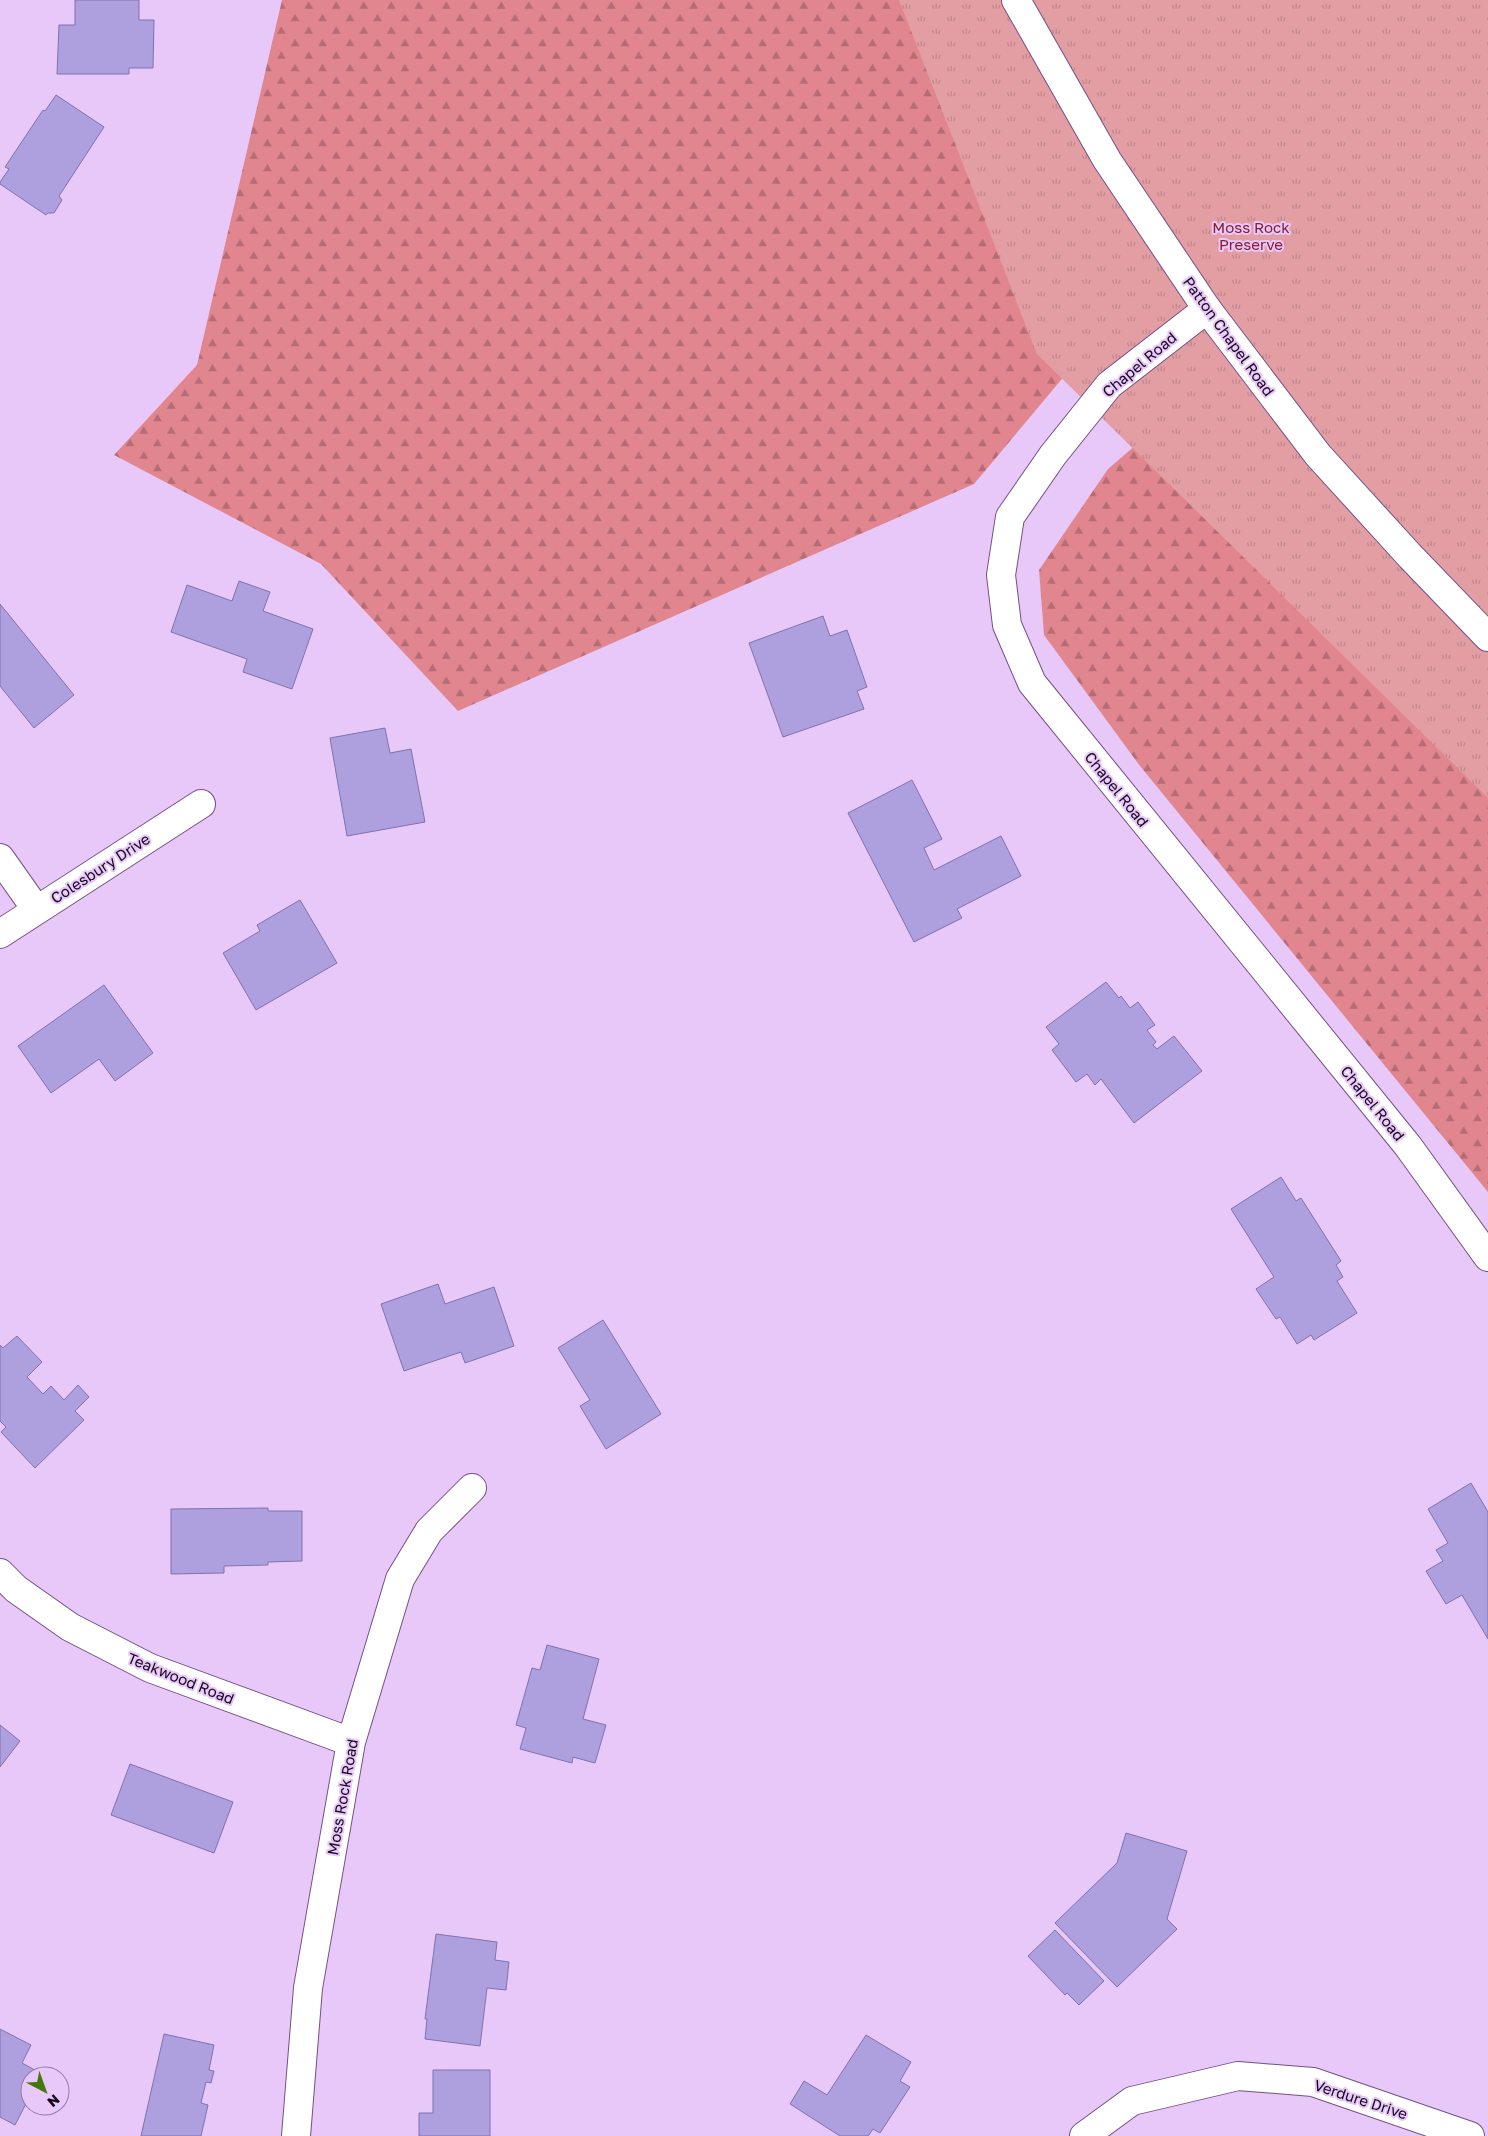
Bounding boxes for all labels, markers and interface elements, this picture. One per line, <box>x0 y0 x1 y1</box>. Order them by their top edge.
park label: Moss Rock Preserve <box>1212 218 1290 253</box>
street label: Patton Chapel Road <box>1180 273 1278 399</box>
street label: Chapel Road <box>1098 328 1180 400</box>
street label: Chapel Road <box>1081 748 1153 830</box>
street label: Colesbury Drive <box>47 829 153 907</box>
street label: Chapel Road <box>1337 1062 1409 1144</box>
street label: Teakwood Road <box>125 1648 237 1708</box>
street label: Moss Rock Road <box>323 1737 361 1857</box>
north arrow <box>20 2066 70 2116</box>
street label: Verdure Drive <box>1312 2075 1410 2123</box>
text: N <box>44 2091 63 2111</box>

